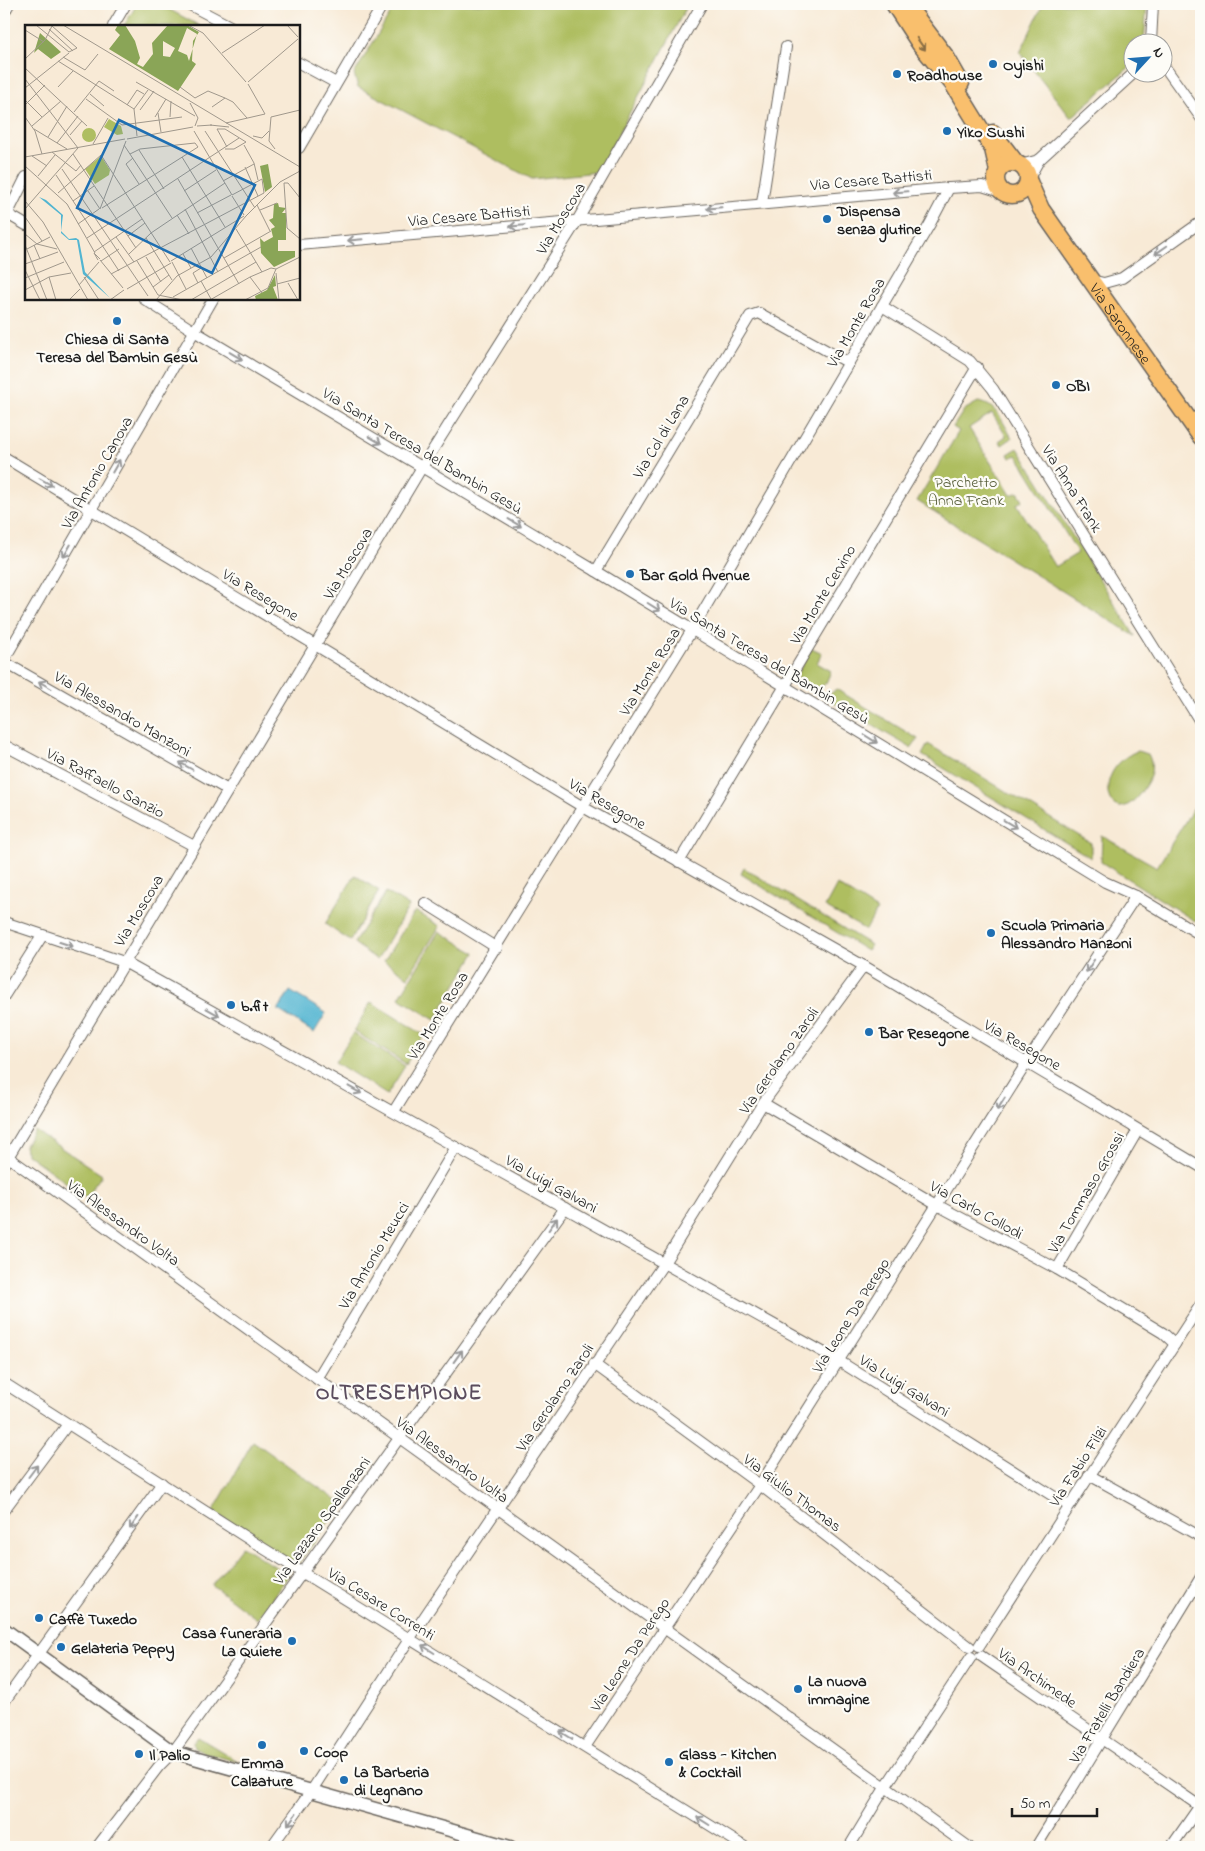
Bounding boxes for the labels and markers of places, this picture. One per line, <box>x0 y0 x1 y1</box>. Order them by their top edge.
place label: Oyishi <box>1003 54 1044 79</box>
marker: Oyishi <box>987 58 999 70</box>
place label: Roadhouse <box>906 64 983 88</box>
marker: Roadhouse <box>891 68 903 80</box>
place label: Yiko Sushi <box>956 121 1025 145</box>
marker: Yiko Sushi <box>941 125 953 137</box>
place label: Dispensa senza glutine <box>836 200 922 243</box>
marker: Dispensa senza glutine <box>821 213 833 225</box>
marker: Chiesa di Santa Teresa del Bambin Gesù <box>111 315 123 327</box>
place label: Chiesa di Santa Teresa del Bambin Gesù <box>36 328 198 370</box>
place label: OBI <box>1066 375 1090 399</box>
marker: OBI <box>1050 379 1062 391</box>
place label: Bar Gold Avenue <box>639 564 751 588</box>
marker: Bar Gold Avenue <box>624 568 636 580</box>
place label: Scuola Primaria Alessandro Manzoni <box>1001 914 1132 956</box>
marker: Scuola Primaria Alessandro Manzoni <box>985 927 997 939</box>
place label: b.fit <box>241 995 269 1019</box>
marker: b.fit <box>225 999 237 1011</box>
place label: Bar Resegone <box>878 1022 970 1047</box>
marker: Bar Resegone <box>863 1026 875 1038</box>
place label: Caffè Tuxedo <box>49 1608 137 1632</box>
marker: Caffè Tuxedo <box>33 1612 45 1624</box>
place label: Casa funeraria La Quiete <box>182 1622 283 1664</box>
marker: Casa funeraria La Quiete <box>286 1635 298 1647</box>
place label: Gelateria Peppy <box>71 1637 174 1662</box>
marker: Gelateria Peppy <box>55 1641 67 1653</box>
place label: La nuova immagine <box>808 1670 870 1713</box>
marker: La nuova immagine <box>792 1683 804 1695</box>
marker: Emma Calzature <box>256 1739 268 1751</box>
place label: Coop <box>314 1741 348 1765</box>
place label: Glass - Kitchen & Cocktail <box>678 1743 777 1785</box>
place label: Il Palio <box>149 1744 190 1768</box>
marker: Coop <box>298 1745 310 1757</box>
marker: Il Palio <box>133 1748 145 1760</box>
place label: Emma Calzature <box>231 1752 294 1794</box>
marker: Glass - Kitchen & Cocktail <box>663 1756 675 1768</box>
place label: La Barberia di Legnano <box>354 1761 429 1804</box>
marker: La Barberia di Legnano <box>338 1774 350 1786</box>

